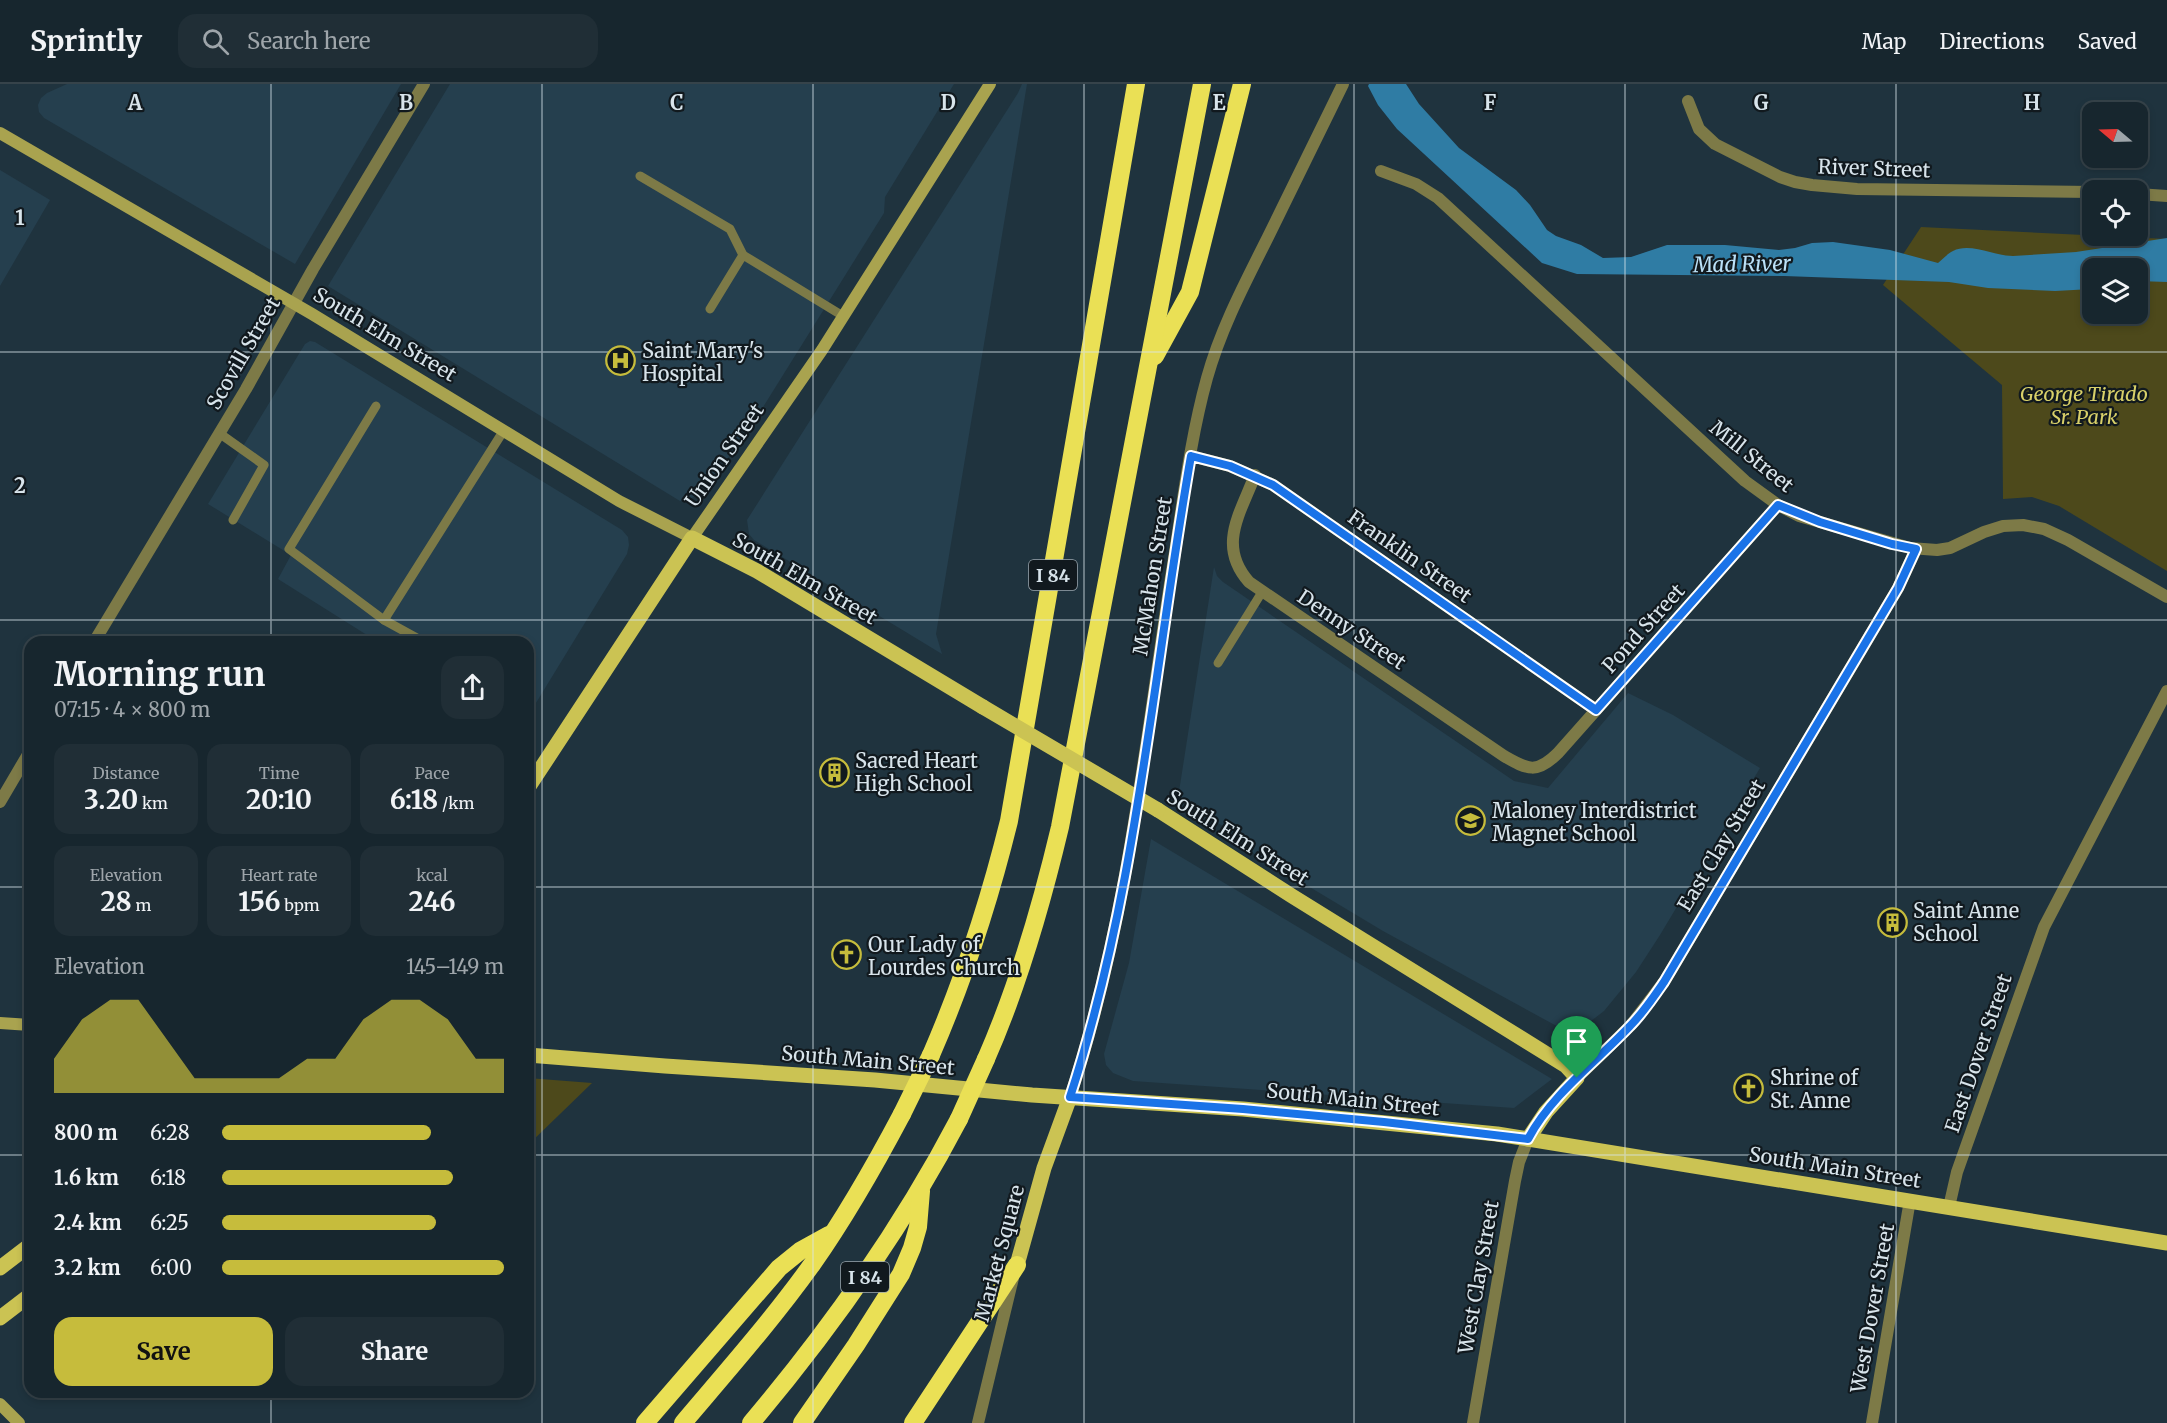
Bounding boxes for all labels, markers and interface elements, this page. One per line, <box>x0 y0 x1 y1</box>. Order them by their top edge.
search box <box>178 14 598 68</box>
text: Sprintly <box>30 23 142 59</box>
icon: search <box>199 25 232 58</box>
text: Search here <box>247 27 370 55</box>
text: Map <box>1862 28 1906 55</box>
text: Directions <box>1939 28 2044 55</box>
text: Saved <box>2077 28 2137 55</box>
text: A <box>127 90 143 115</box>
text: B <box>399 90 413 115</box>
text: C <box>670 90 684 115</box>
text: D <box>940 90 956 115</box>
text: E <box>1212 90 1226 115</box>
text: F <box>1484 90 1497 115</box>
text: G <box>1754 90 1769 115</box>
text: H <box>2024 90 2040 115</box>
north arrow <box>2082 102 2148 168</box>
map controls <box>2082 102 2148 324</box>
street label: River Street <box>1817 154 1931 182</box>
button: locate <box>2082 180 2148 246</box>
text: 1 <box>15 205 25 230</box>
water label: Mad River <box>1692 250 1792 278</box>
button: layers <box>2082 258 2148 324</box>
street label: South Elm Street <box>309 281 461 387</box>
street label: Scovill Street <box>201 292 285 414</box>
place label: Saint Mary's Hospital <box>642 338 763 386</box>
hospital icon: Saint Mary's Hospital <box>605 345 637 377</box>
park label: George Tirado Sr. Park <box>2020 381 2148 429</box>
street label: Union Street <box>679 398 769 512</box>
street label: Mill Street <box>1705 415 1799 497</box>
text: 2 <box>14 473 26 498</box>
street label: McMahon Street <box>1127 495 1177 657</box>
street label: Franklin Street <box>1343 504 1477 608</box>
street label: South Elm Street <box>728 527 882 630</box>
road number: I 84 <box>1029 560 1077 590</box>
street label: Pond Street <box>1596 578 1690 678</box>
street label: Denny Street <box>1293 584 1411 675</box>
text: Morning run <box>54 654 265 695</box>
button: share <box>441 656 504 719</box>
text: 07:15 · 4 × 800 m <box>54 697 210 722</box>
place label: Sacred Heart High School <box>855 748 978 796</box>
building icon: Sacred Heart High School <box>818 756 850 788</box>
text: Distance <box>93 763 159 783</box>
text: Time <box>259 763 299 783</box>
text: Pace <box>415 763 450 783</box>
street label: East Clay Street <box>1672 774 1770 916</box>
text: 3.20 <box>84 783 138 816</box>
text: 20:10 <box>246 783 312 816</box>
text: 6:18 <box>390 783 438 816</box>
street label: South Elm Street <box>1162 783 1314 891</box>
text: km <box>138 793 168 813</box>
text: /km <box>438 793 474 813</box>
place label: Maloney Interdistrict Magnet School <box>1492 798 1697 846</box>
school or university icon: Maloney Interdistrict Magnet School <box>1455 805 1487 837</box>
text: Elevation <box>90 865 162 885</box>
text: Heart rate <box>241 865 317 885</box>
text: kcal <box>416 865 448 885</box>
text: 28 <box>101 885 132 918</box>
text: 156 <box>238 885 281 918</box>
text: 246 <box>408 885 456 918</box>
text: m <box>132 895 151 915</box>
text: bpm <box>281 895 320 915</box>
place label: Saint Anne School <box>1913 898 2019 946</box>
building icon: Saint Anne School <box>1876 906 1908 938</box>
place label: Our Lady of Lourdes Church <box>868 932 1020 980</box>
church icon: Our Lady of Lourdes Church <box>831 939 863 971</box>
text: Elevation <box>54 954 145 979</box>
text: 145–149 m <box>406 954 504 979</box>
street label: East Dover Street <box>1939 970 2017 1136</box>
pin <box>1551 1016 1602 1078</box>
icon: arrive <box>1560 1025 1593 1058</box>
street label: South Main Street <box>780 1040 956 1080</box>
place label: Shrine of St. Anne <box>1770 1065 1859 1113</box>
church icon: Shrine of St. Anne <box>1733 1072 1765 1104</box>
street label: South Main Street <box>1265 1077 1441 1121</box>
text: 800 m <box>54 1120 118 1145</box>
text: 6:28 <box>150 1120 190 1145</box>
street label: South Main Street <box>1747 1141 1923 1193</box>
text: 1.6 km <box>54 1165 119 1190</box>
text: 6:18 <box>150 1165 186 1190</box>
street label: Market Square <box>969 1182 1029 1324</box>
street label: West Clay Street <box>1452 1198 1504 1357</box>
text: 2.4 km <box>54 1210 122 1235</box>
text: 6:25 <box>150 1210 189 1235</box>
street label: West Dover Street <box>1845 1221 1899 1396</box>
text: 3.2 km <box>54 1255 121 1280</box>
text: 6:00 <box>150 1255 192 1280</box>
road number: I 84 <box>841 1262 889 1292</box>
button: Save <box>54 1317 273 1386</box>
button: Share <box>285 1317 504 1386</box>

